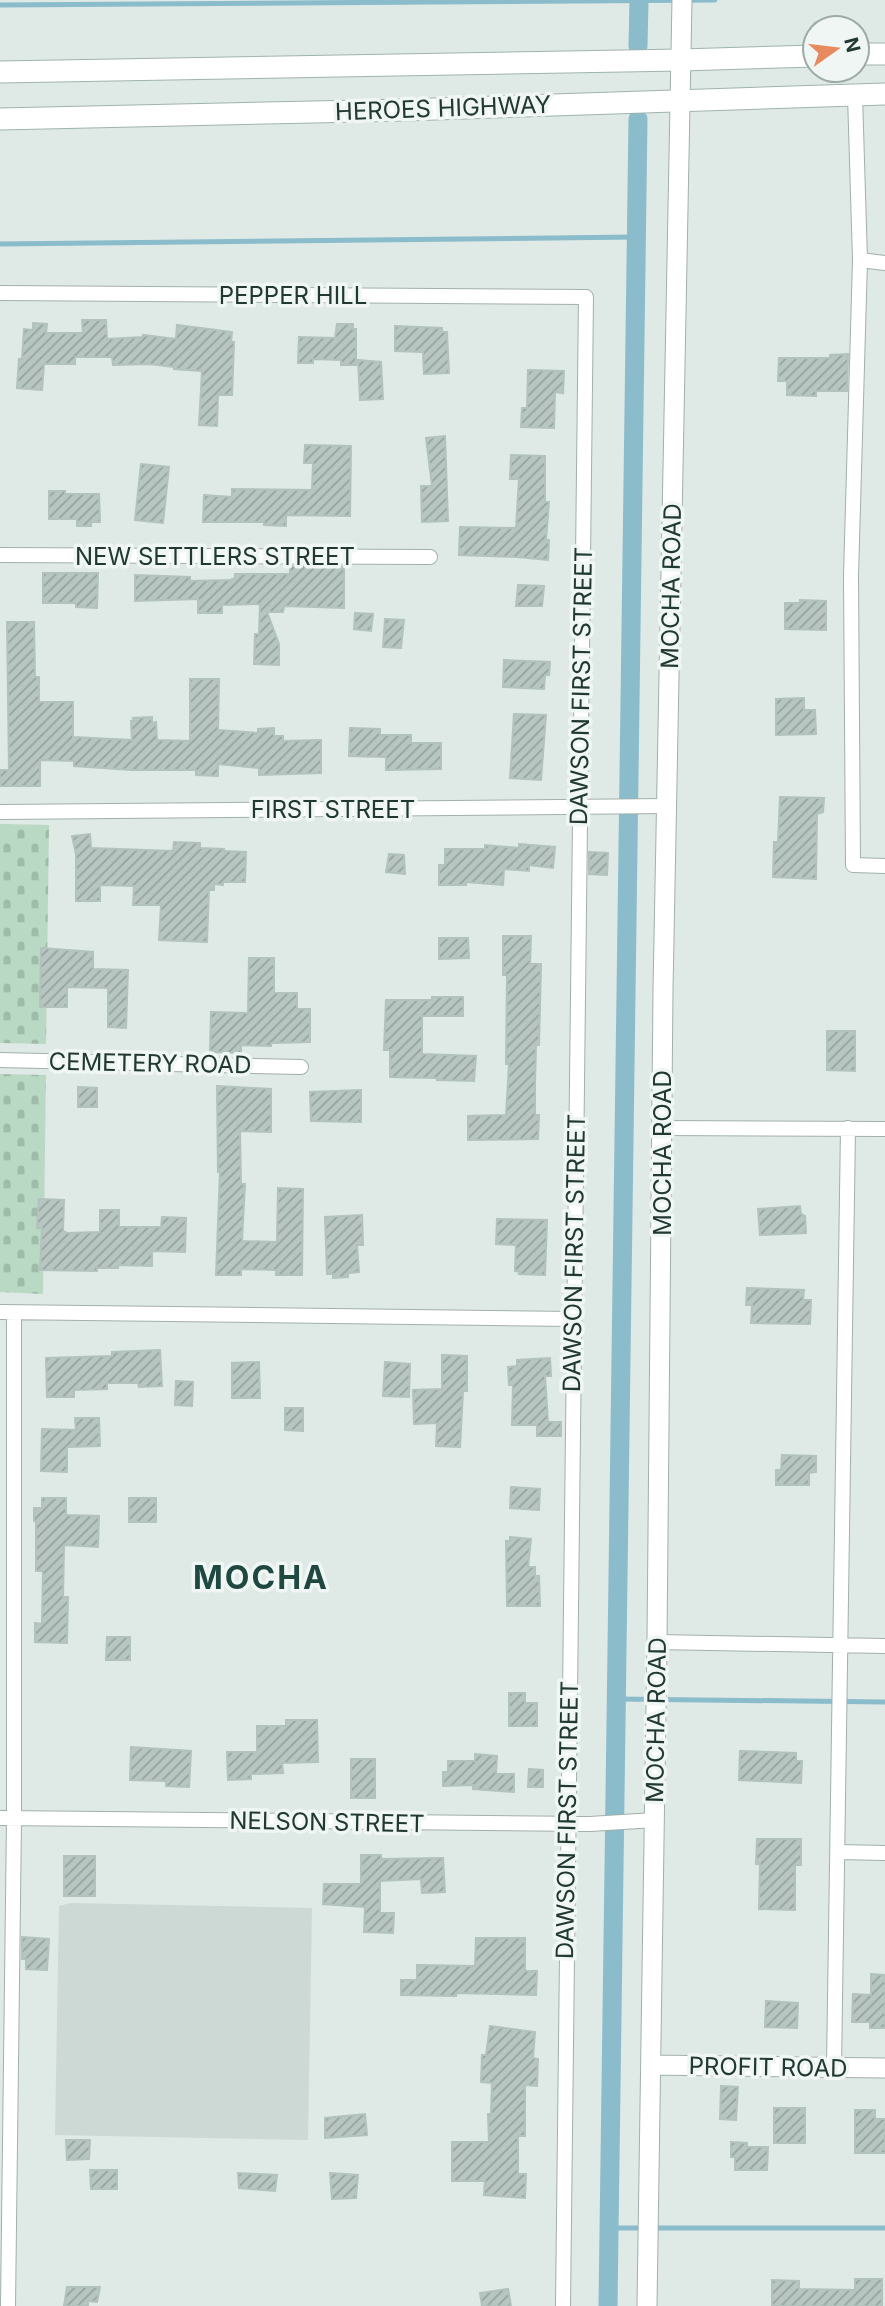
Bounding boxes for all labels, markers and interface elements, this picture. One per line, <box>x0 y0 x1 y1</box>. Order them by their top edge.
north arrow <box>801 14 871 84</box>
text: N <box>839 35 865 55</box>
street label: HEROES HIGHWAY <box>335 90 551 126</box>
street label: PEPPER HILL <box>219 281 367 310</box>
street label: MOCHA ROAD <box>655 503 687 669</box>
street label: NEW SETTLERS STREET <box>75 542 355 571</box>
street label: DAWSON FIRST STREET <box>564 547 598 825</box>
street label: FIRST STREET <box>251 795 415 824</box>
street label: CEMETERY ROAD <box>48 1047 252 1079</box>
street label: MOCHA ROAD <box>648 1070 677 1236</box>
street label: DAWSON FIRST STREET <box>557 1114 591 1392</box>
district label: MOCHA <box>193 1558 329 1597</box>
street label: MOCHA ROAD <box>640 1637 672 1803</box>
street label: DAWSON FIRST STREET <box>550 1681 584 1959</box>
street label: NELSON STREET <box>229 1806 425 1838</box>
street label: PROFIT ROAD <box>688 2051 848 2083</box>

